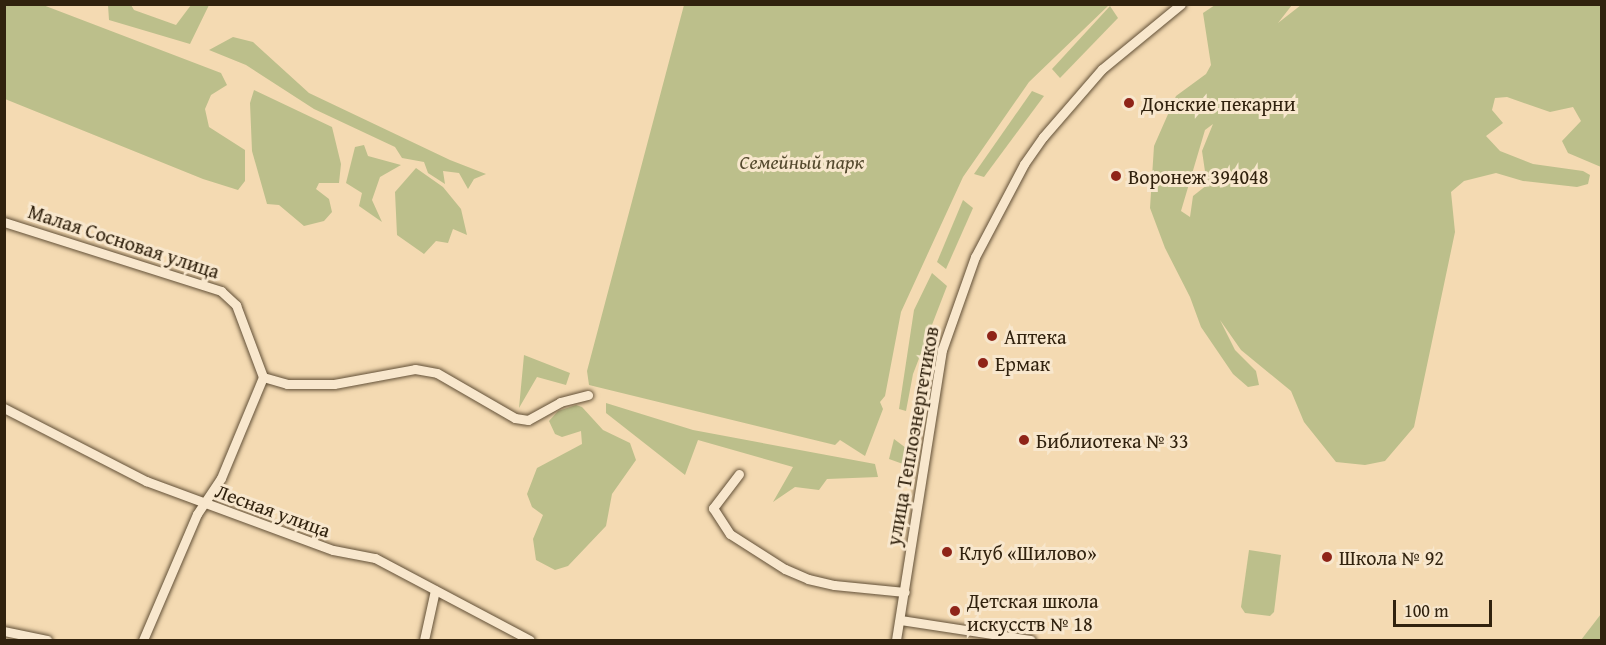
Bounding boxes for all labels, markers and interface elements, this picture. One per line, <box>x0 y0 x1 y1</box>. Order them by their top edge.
place label: Донские пекарни <box>1141 91 1296 115</box>
marker: Донские пекарни <box>1122 96 1136 110</box>
park label: Семейный парк <box>740 149 864 173</box>
place label: Воронеж 394048 <box>1128 164 1268 188</box>
marker: Воронеж 394048 <box>1109 169 1123 183</box>
street label: Малая Сосновая улица <box>25 199 223 283</box>
street label: улица Теплоэнергетиков <box>881 324 943 548</box>
place label: Аптека <box>1004 324 1066 348</box>
marker: Аптека <box>985 329 999 343</box>
place label: Ермак <box>995 351 1050 375</box>
marker: Ермак <box>976 356 990 370</box>
place label: Библиотека № 33 <box>1036 428 1189 452</box>
marker: Библиотека № 33 <box>1017 433 1031 447</box>
street label: Лесная улица <box>212 478 334 542</box>
place label: Клуб «Шилово» <box>959 540 1097 564</box>
marker: Клуб «Шилово» <box>940 545 954 559</box>
place label: Школа № 92 <box>1339 545 1444 569</box>
marker: Школа № 92 <box>1320 550 1334 564</box>
place label: Детская школа искусств № 18 <box>967 588 1099 635</box>
scale bar <box>1396 588 1495 626</box>
text: 100 m <box>1404 597 1449 624</box>
marker: Детская школа искусств № 18 <box>948 604 962 618</box>

